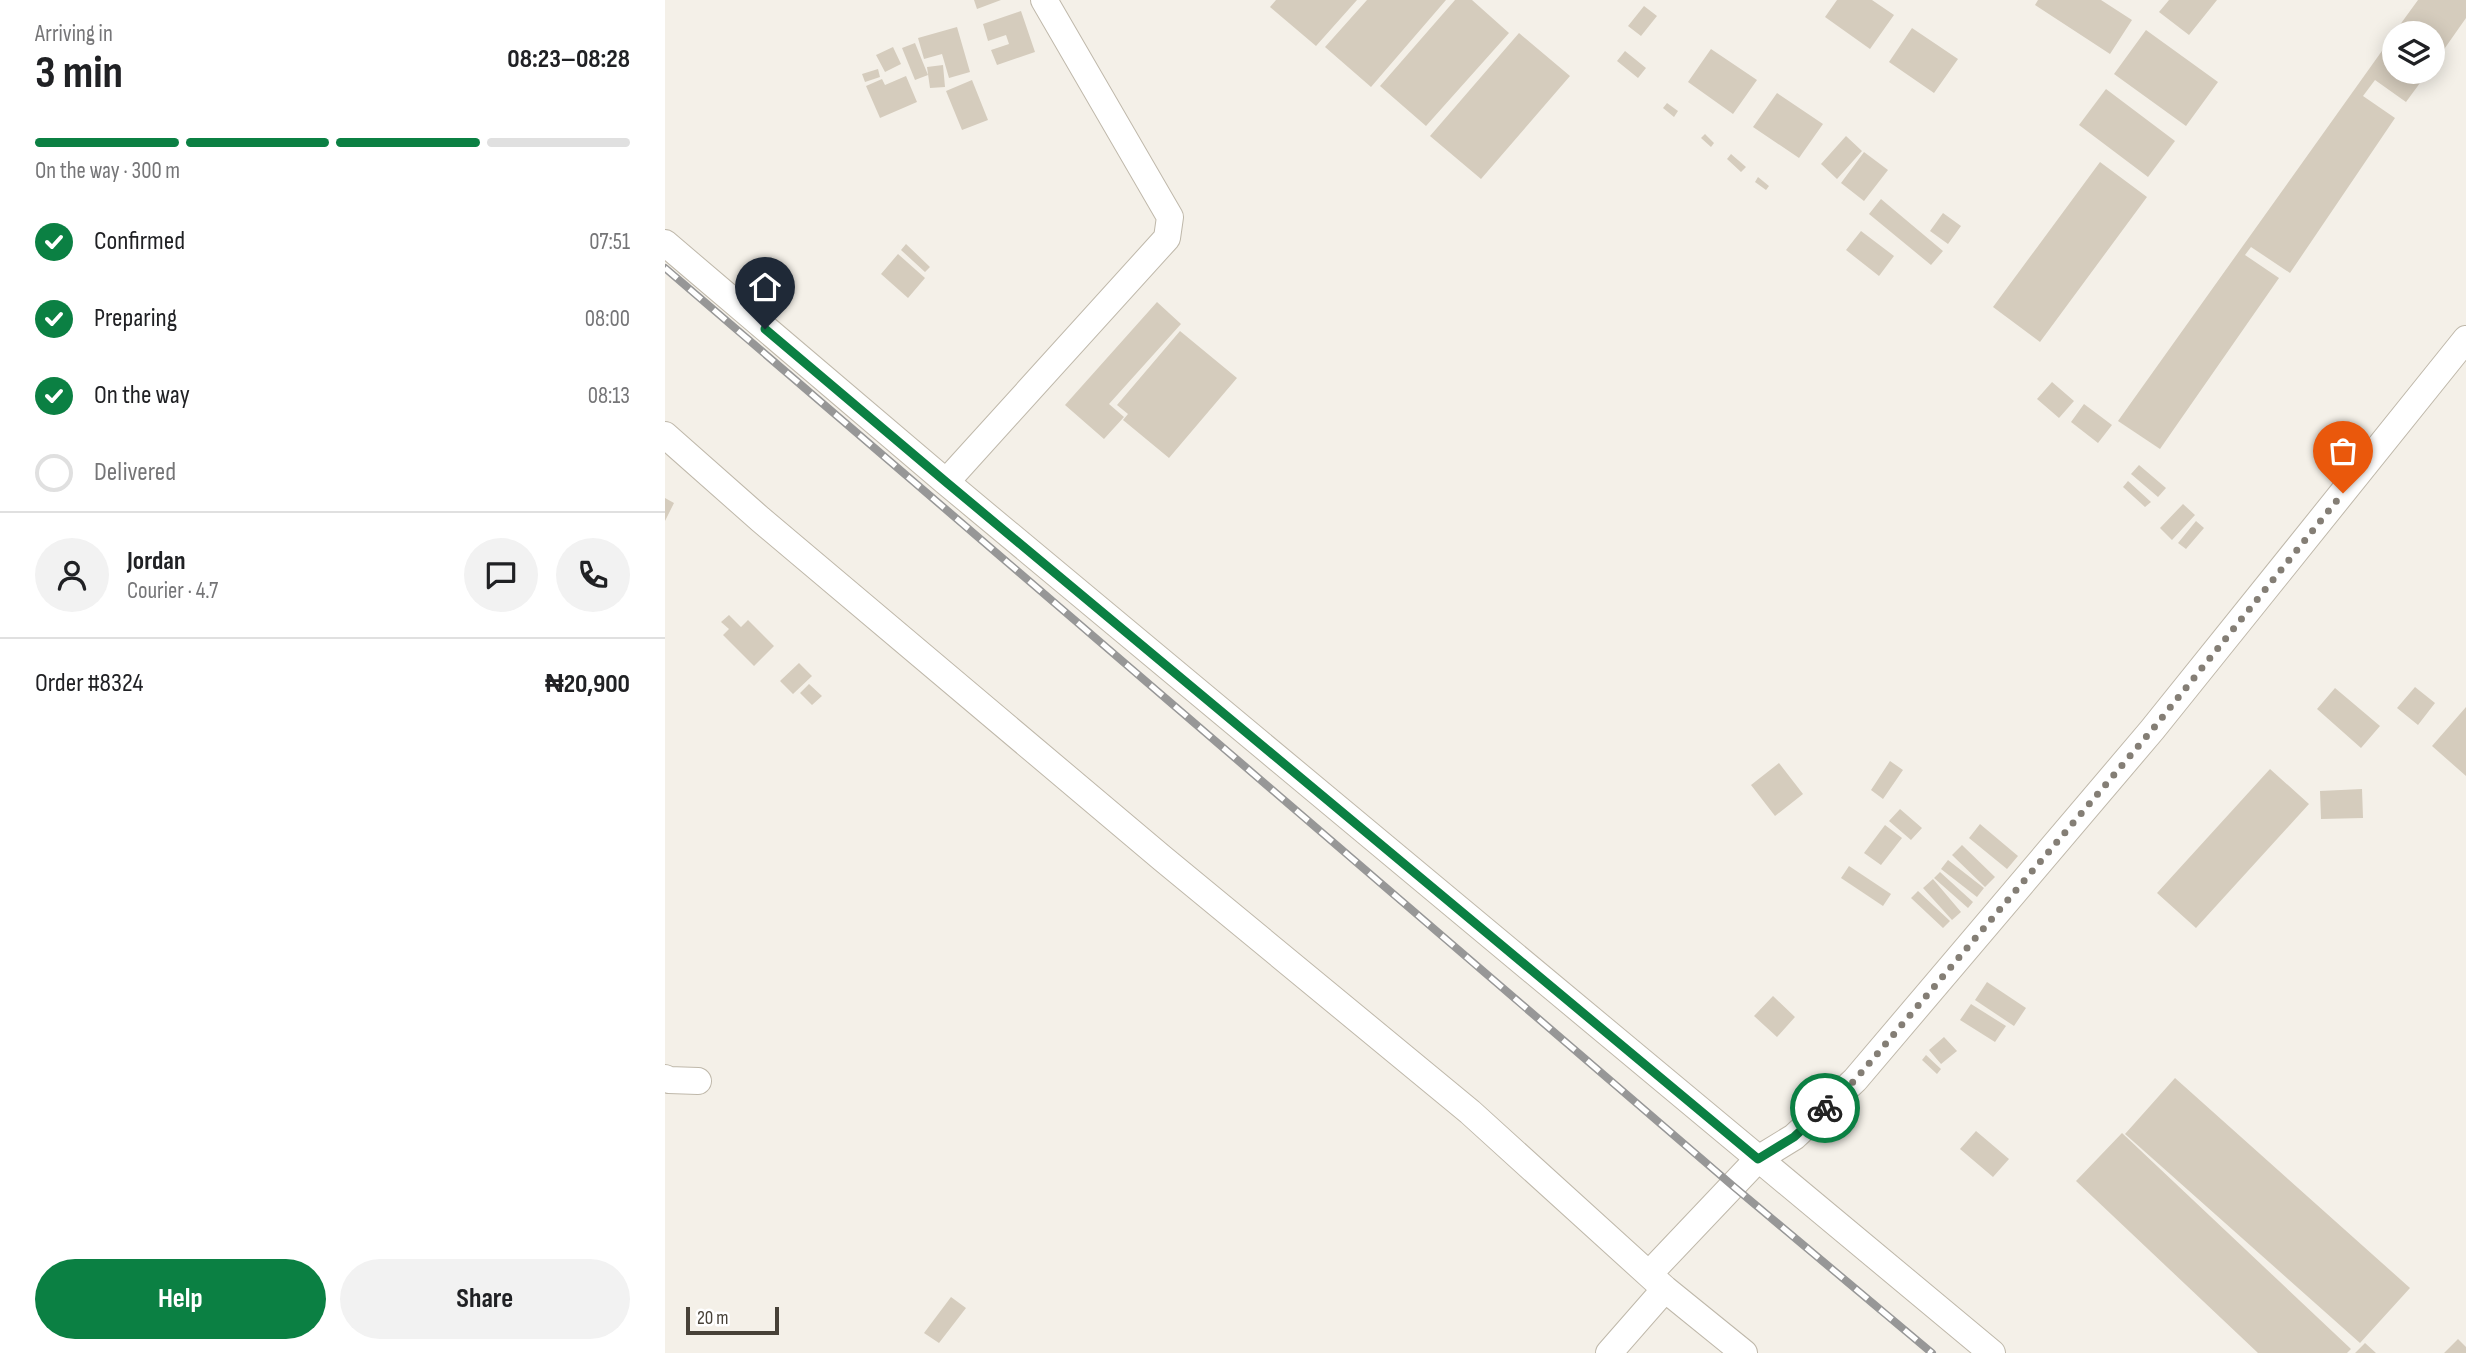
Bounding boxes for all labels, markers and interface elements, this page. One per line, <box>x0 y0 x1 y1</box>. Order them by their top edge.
text: Arriving in <box>35 20 113 48</box>
map controls <box>2382 21 2445 84</box>
button: layers <box>2382 21 2445 84</box>
text: 08:23–08:28 <box>507 44 630 75</box>
text: 3 min <box>35 46 123 101</box>
text: On the way · 300 m <box>35 157 180 185</box>
icon: check <box>35 223 73 261</box>
text: Confirmed <box>94 226 185 257</box>
text: 07:51 <box>589 228 630 256</box>
pin <box>735 257 795 329</box>
icon: home <box>746 268 784 306</box>
icon: check <box>35 300 73 338</box>
text: Preparing <box>94 303 177 334</box>
text: 08:00 <box>585 305 630 333</box>
icon: check <box>35 377 73 415</box>
text: On the way <box>94 380 190 411</box>
text: 08:13 <box>588 382 630 410</box>
pin <box>2313 421 2373 493</box>
icon: bag <box>2324 432 2362 470</box>
text: Delivered <box>94 457 176 488</box>
button: person <box>35 538 109 612</box>
button: chat <box>464 538 538 612</box>
button: phone <box>556 538 630 612</box>
text: Jordan <box>127 546 185 577</box>
text: Courier · 4.7 <box>127 577 218 605</box>
text: Order #8324 <box>35 668 143 699</box>
text: ₦20,900 <box>545 669 630 700</box>
courier <box>1790 1073 1860 1143</box>
icon: bike <box>1806 1089 1844 1127</box>
button: Help <box>35 1259 326 1339</box>
button: Share <box>340 1259 630 1339</box>
scale bar <box>686 1304 779 1336</box>
text: 20 m <box>697 1307 729 1330</box>

